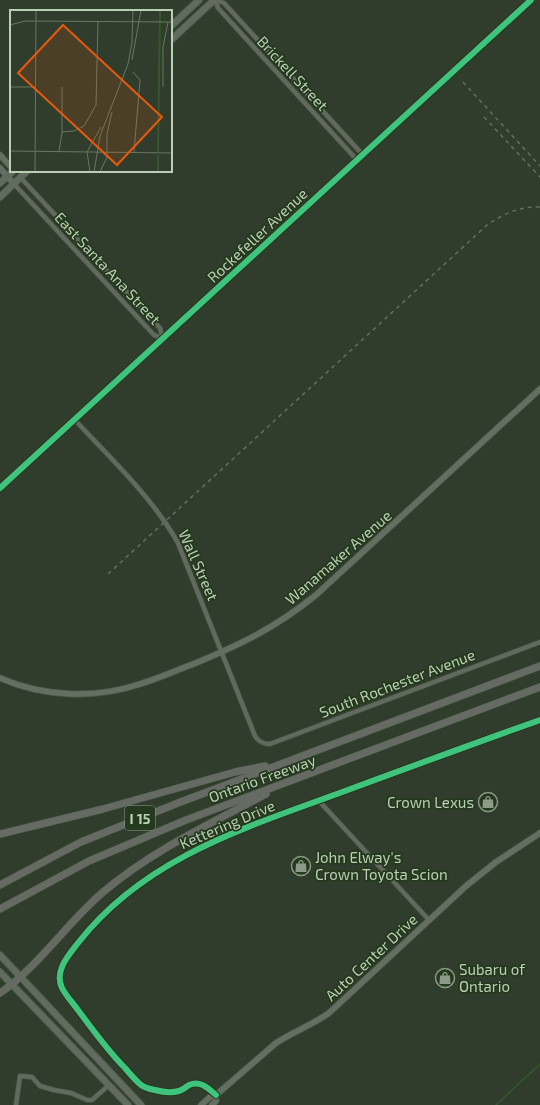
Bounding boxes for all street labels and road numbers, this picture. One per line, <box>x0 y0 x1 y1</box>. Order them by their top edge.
street label: Brickell Street <box>254 32 332 114</box>
street label: Rockefeller Avenue <box>203 184 311 286</box>
street label: East Santa Ana Street <box>51 208 165 328</box>
street label: Wanamaker Avenue <box>281 506 395 608</box>
street label: Wall Street <box>175 527 223 604</box>
street label: South Rochester Avenue <box>317 645 477 721</box>
street label: Ontario Freeway <box>206 750 318 806</box>
street label: Kettering Drive <box>177 796 277 852</box>
road number: I 15 <box>125 806 155 830</box>
street label: Auto Center Drive <box>321 910 421 1004</box>

